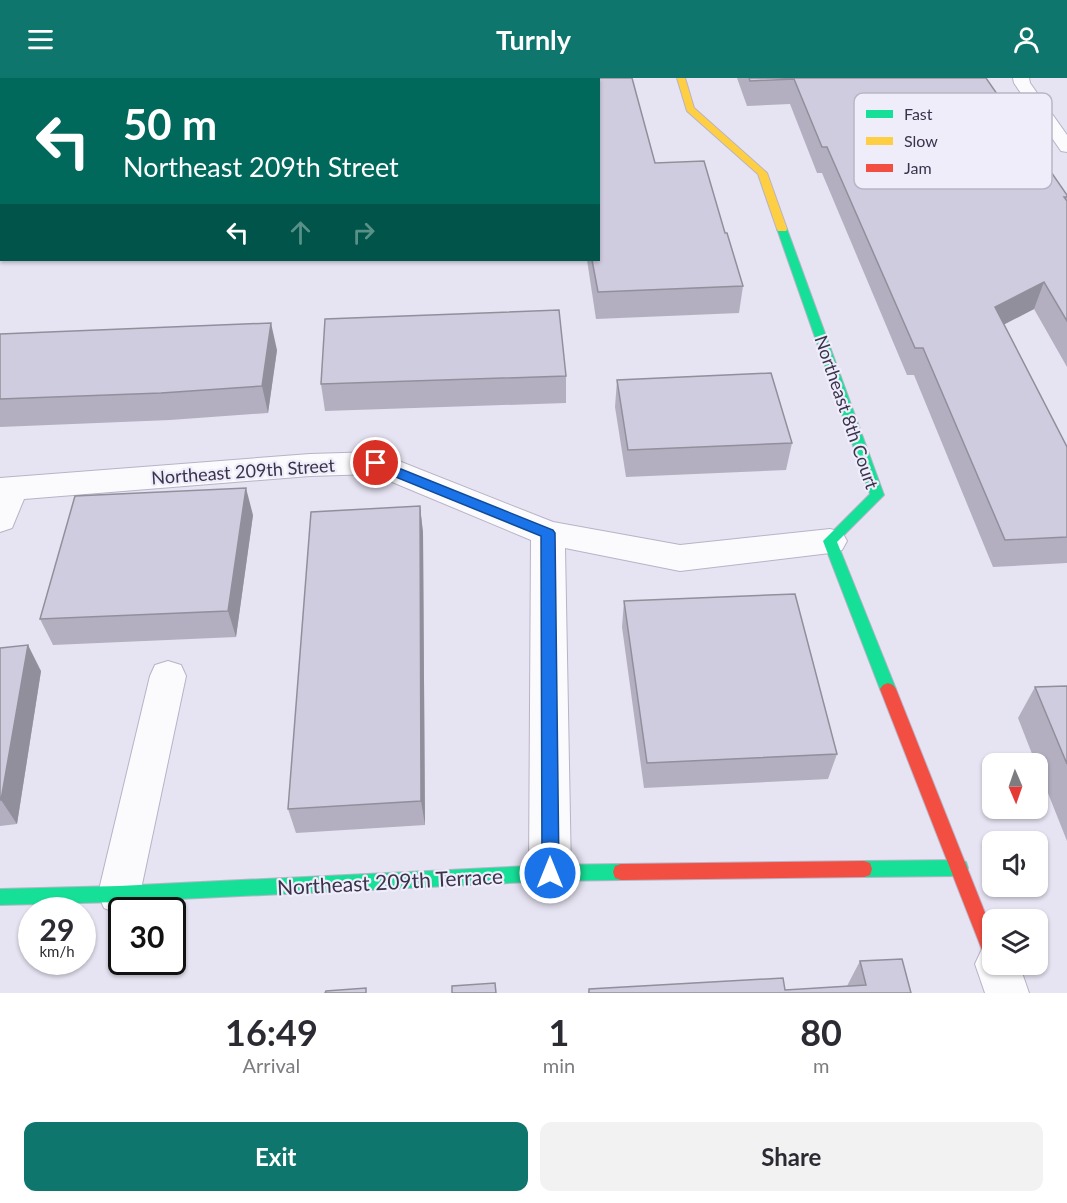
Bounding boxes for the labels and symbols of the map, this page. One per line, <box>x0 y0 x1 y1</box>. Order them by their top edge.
legend <box>854 93 1052 189</box>
text: Fast <box>904 104 933 123</box>
text: Slow <box>904 131 938 150</box>
text: Jam <box>904 158 932 177</box>
street label: Northeast 8th Court <box>810 332 884 492</box>
pin <box>350 437 401 488</box>
street label: Northeast 209th Street <box>151 454 336 488</box>
north arrow <box>982 753 1048 819</box>
position arrow <box>518 841 582 905</box>
street label: Northeast 209th Terrace <box>277 863 503 899</box>
speed limit sign: 30 <box>108 897 186 975</box>

